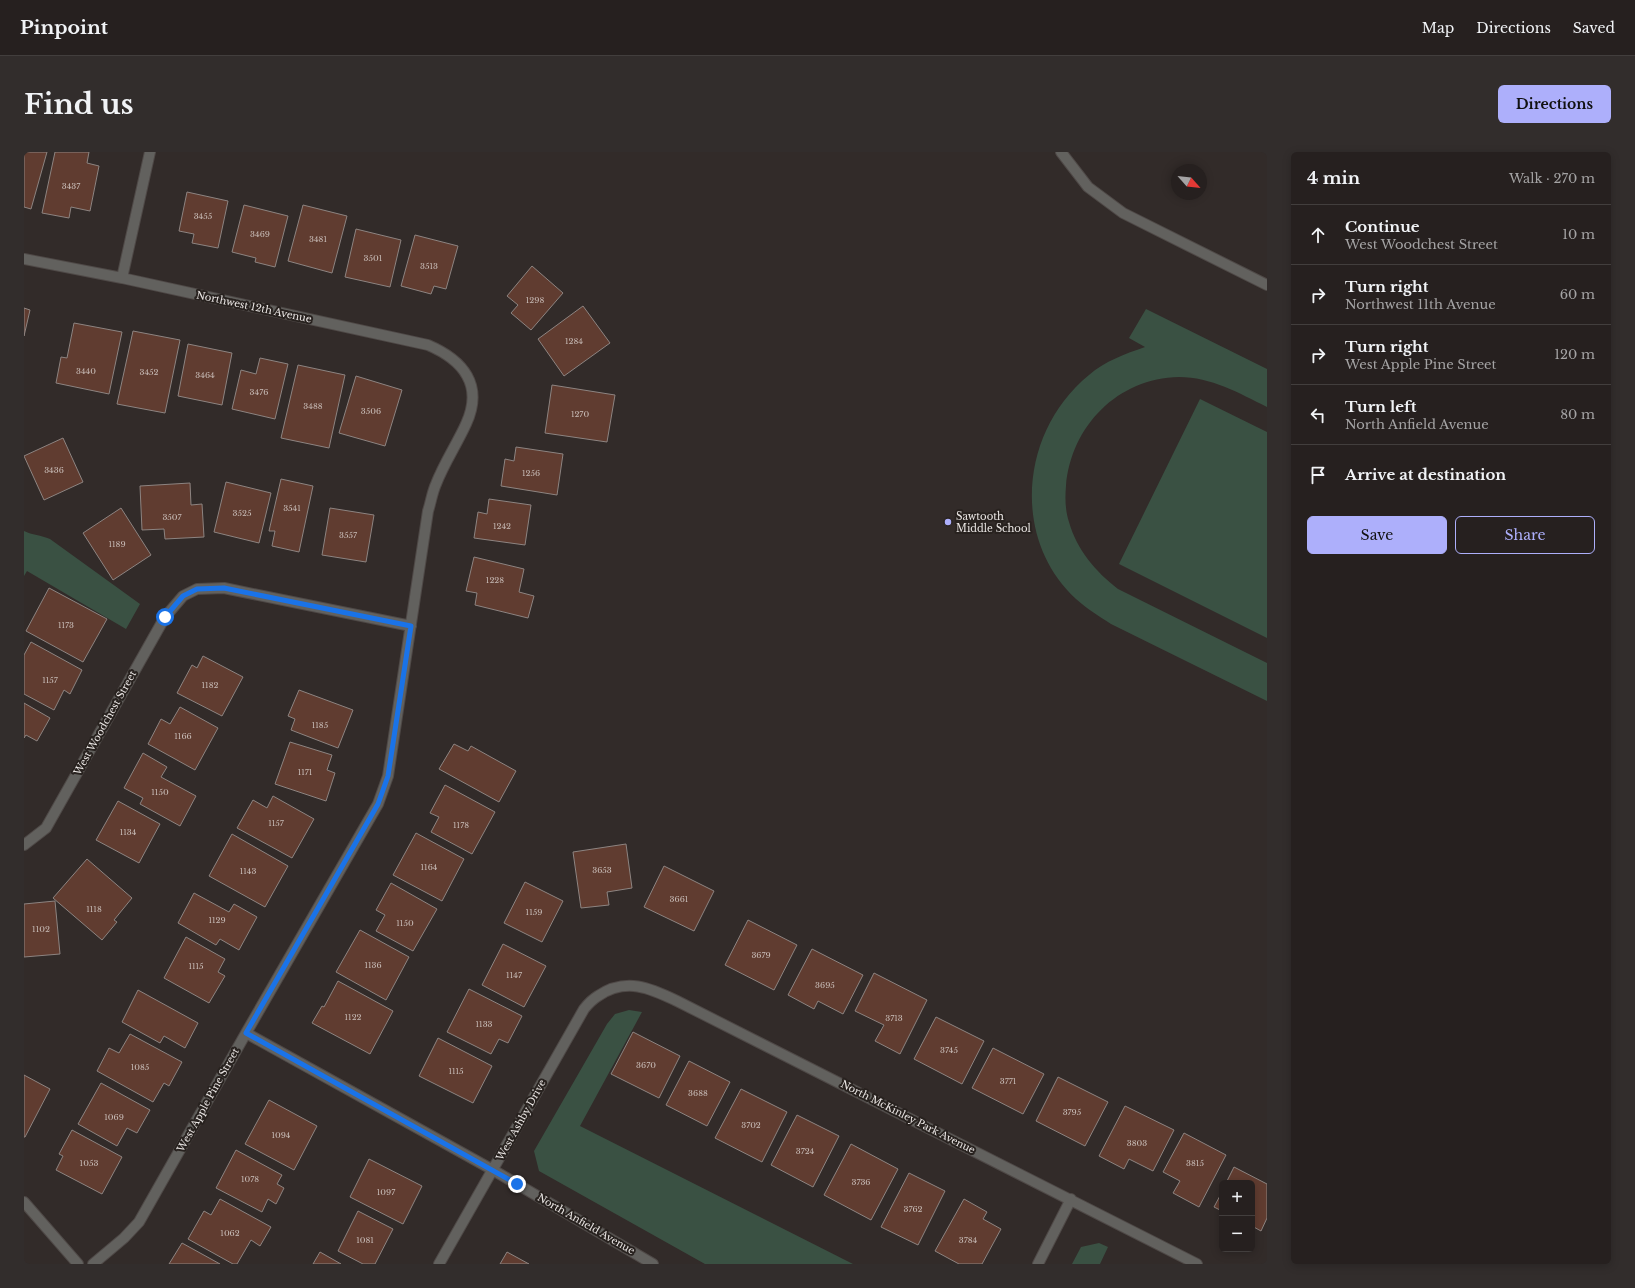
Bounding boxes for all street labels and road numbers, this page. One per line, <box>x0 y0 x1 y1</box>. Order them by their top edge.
street label: Northwest 12th Avenue <box>195 288 313 326</box>
street label: West Woodchest Street <box>70 668 139 778</box>
street label: West Apple Pine Street <box>174 1046 242 1155</box>
street label: West Ashby Drive <box>493 1077 549 1164</box>
street label: North McKinley Park Avenue <box>839 1077 978 1157</box>
street label: North Anfield Avenue <box>535 1191 637 1257</box>

